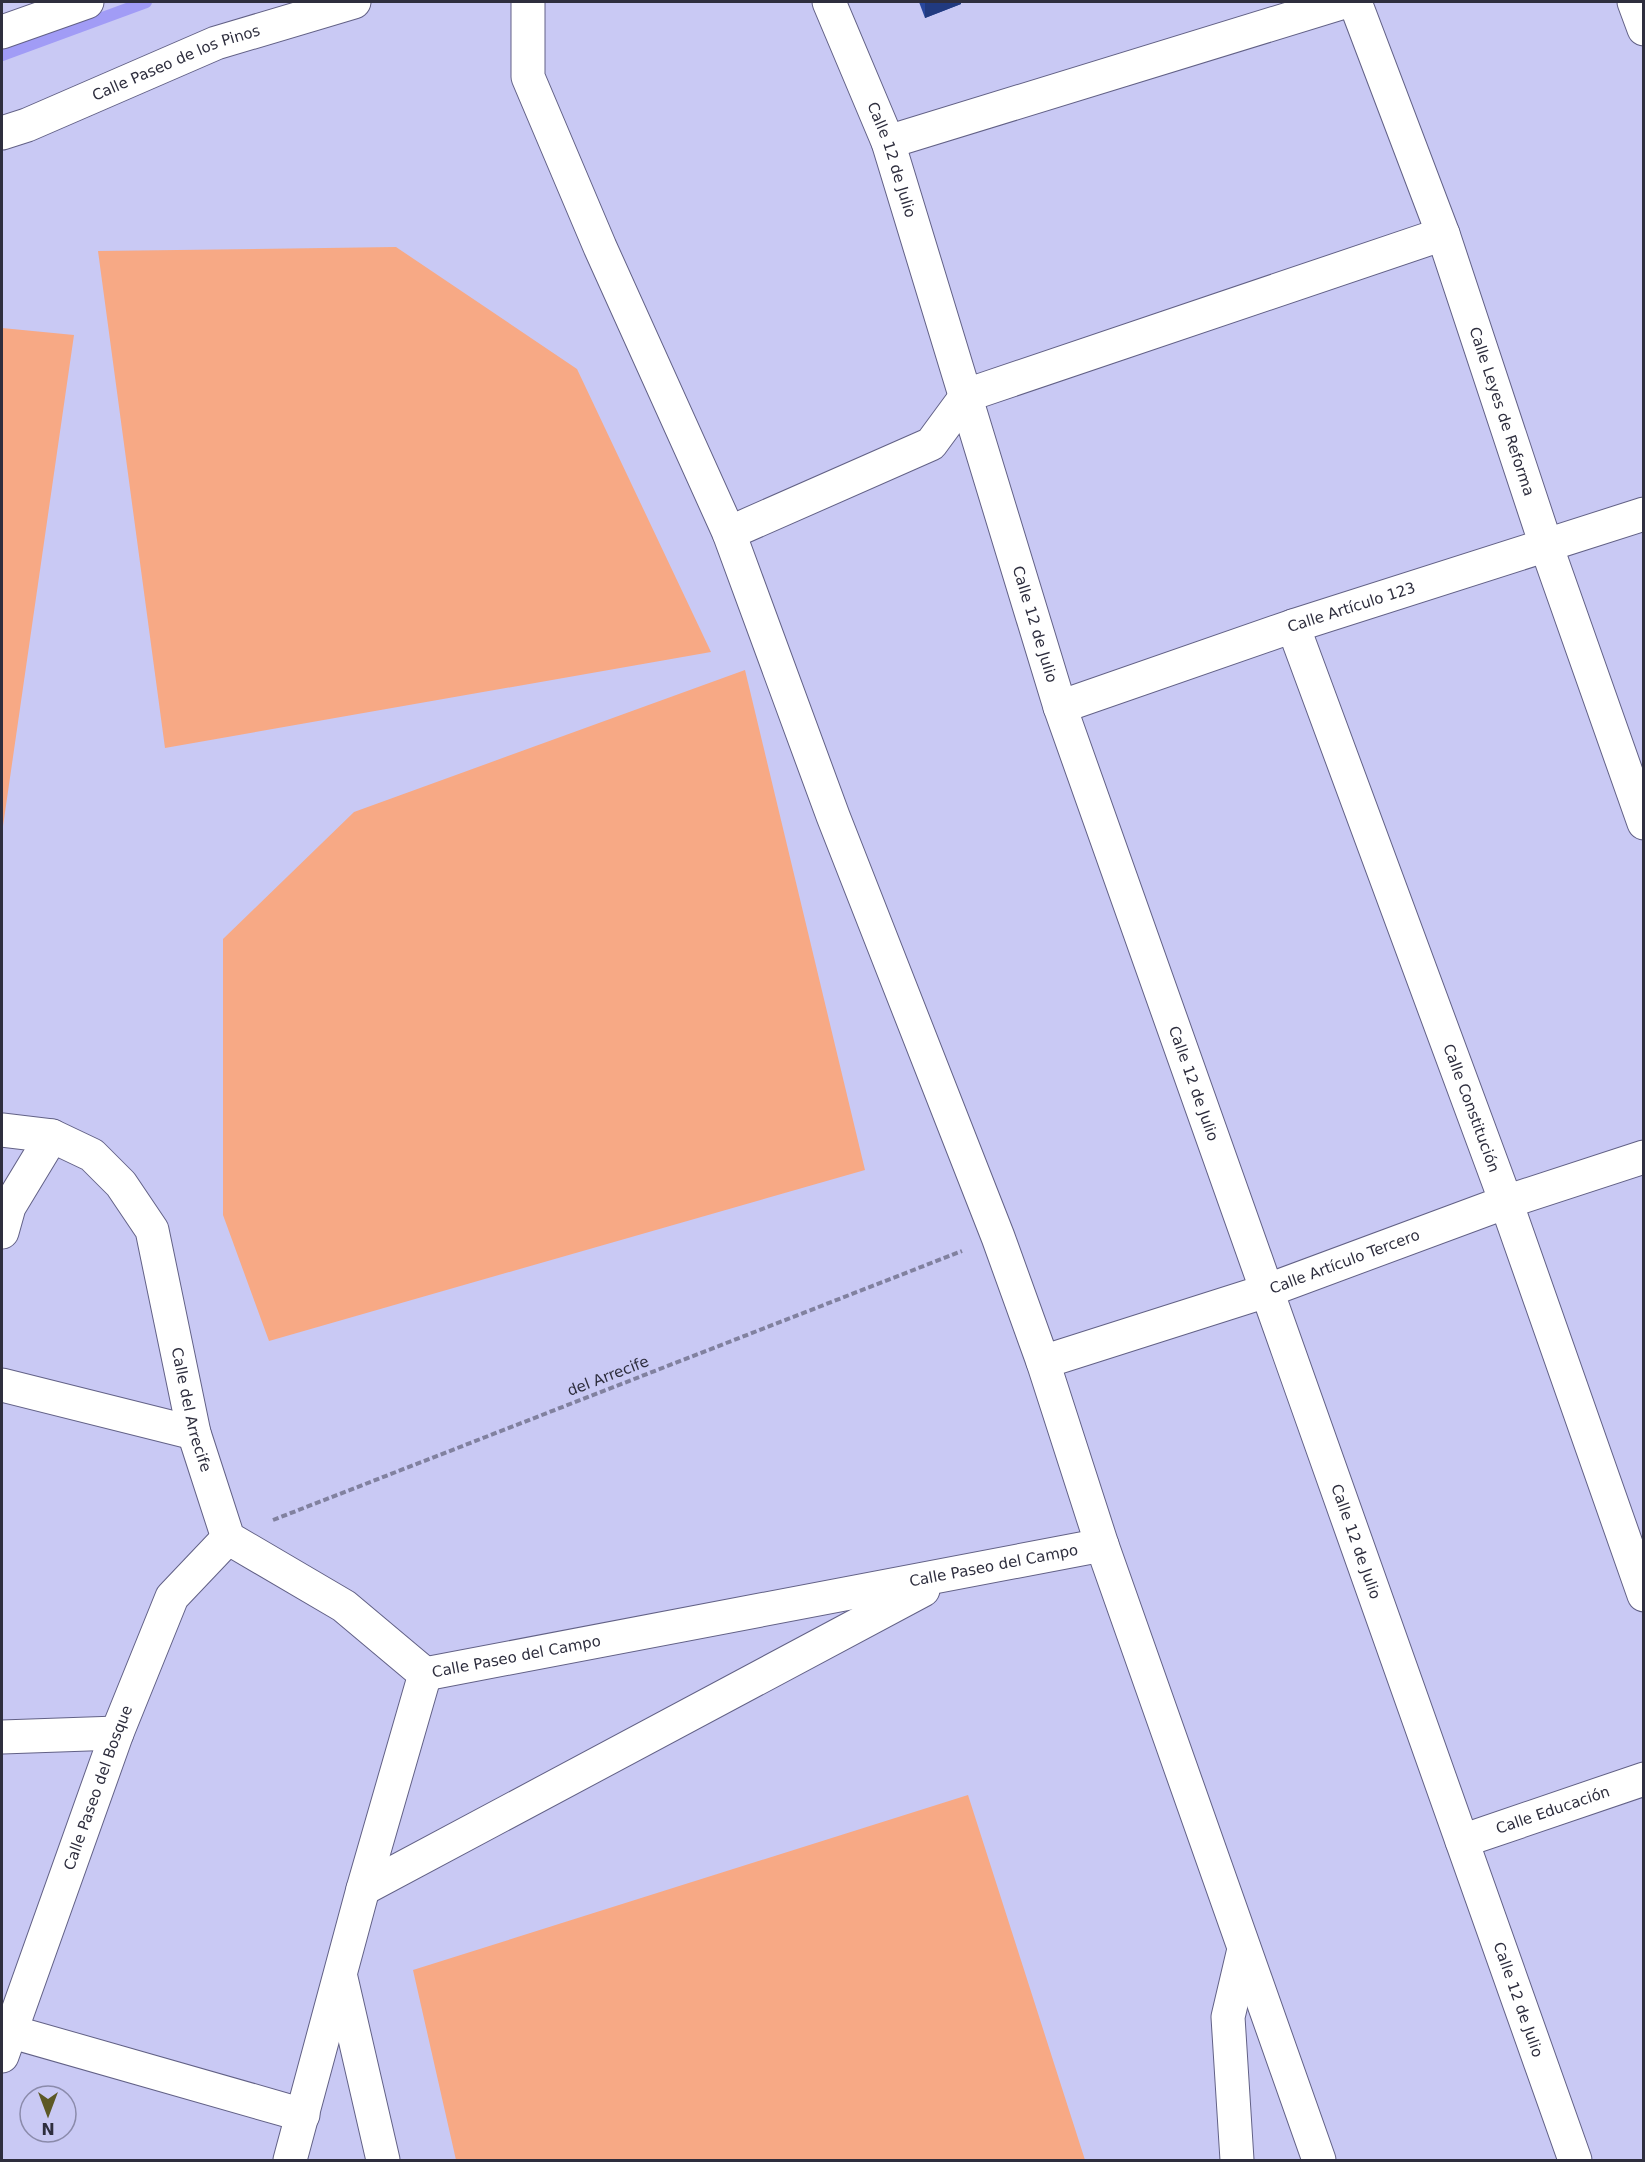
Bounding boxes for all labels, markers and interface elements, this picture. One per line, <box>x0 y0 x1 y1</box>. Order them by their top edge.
street label: Calle Paseo de los Pinos <box>89 21 262 105</box>
street label: Calle 12 de Julio <box>863 99 919 220</box>
street label: Calle Leyes de Reforma <box>1465 325 1538 498</box>
street label: Calle 12 de Julio <box>1009 564 1061 685</box>
street label: Calle Artículo 123 <box>1285 579 1418 636</box>
street label: Calle 12 de Julio <box>1165 1024 1222 1144</box>
street label: Calle Constitución <box>1439 1041 1503 1175</box>
street label: Calle Artículo Tercero <box>1267 1226 1422 1298</box>
street label: Calle del Arrecife <box>167 1346 215 1474</box>
street label: del Arrecife <box>565 1352 651 1400</box>
street label: Calle 12 de Julio <box>1327 1482 1385 1602</box>
street label: Calle Paseo del Campo <box>908 1541 1080 1591</box>
street label: Calle Paseo del Campo <box>430 1632 602 1681</box>
street label: Calle Paseo del Bosque <box>60 1703 136 1872</box>
street label: Calle Educación <box>1494 1782 1612 1838</box>
street label: Calle 12 de Julio <box>1489 1940 1547 2060</box>
north arrow <box>18 2084 78 2144</box>
text: N <box>41 2119 55 2138</box>

